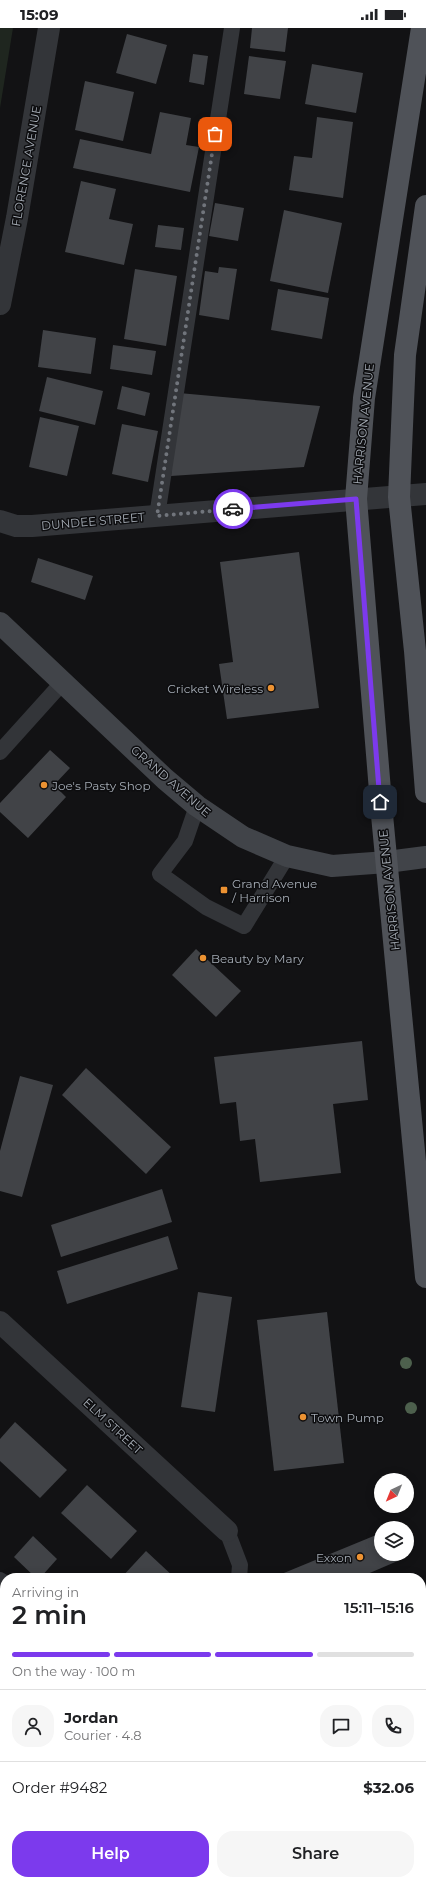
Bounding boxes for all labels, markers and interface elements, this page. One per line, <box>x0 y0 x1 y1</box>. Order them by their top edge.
text: 15:09 <box>20 5 58 24</box>
street label: FLORENCE AVENUE <box>8 104 44 228</box>
pin <box>198 117 232 151</box>
icon: bag <box>204 123 226 145</box>
street label: HARRISON AVENUE <box>349 363 377 485</box>
courier <box>213 489 253 529</box>
icon: car <box>222 498 244 520</box>
street label: DUNDEE STREET <box>41 509 146 533</box>
place label: Cricket Wireless <box>167 681 263 696</box>
marker: Cricket Wireless <box>266 683 276 693</box>
street label: GRAND AVENUE <box>128 742 214 820</box>
place label: Joe's Pasty Shop <box>51 778 151 793</box>
marker: Joe's Pasty Shop <box>39 780 49 790</box>
pin <box>363 785 397 819</box>
icon: home <box>369 791 391 813</box>
street label: HARRISON AVENUE <box>375 829 403 951</box>
place label: Grand Avenue / Harrison <box>231 876 317 905</box>
marker: Grand Avenue / Harrison <box>219 885 229 895</box>
place label: Beauty by Mary <box>211 951 304 966</box>
marker: Beauty by Mary <box>198 953 208 963</box>
street label: ELM STREET <box>80 1395 146 1457</box>
place label: Town Pump <box>311 1410 384 1425</box>
marker: Town Pump <box>298 1412 308 1422</box>
north arrow <box>374 1473 414 1513</box>
map controls <box>374 1473 414 1561</box>
button: layers <box>374 1521 414 1561</box>
place label: Exxon <box>316 1550 352 1565</box>
marker: Exxon <box>355 1552 365 1562</box>
text: Arriving in <box>12 1584 79 1600</box>
text: 15:11–15:16 <box>344 1598 414 1617</box>
text: 2 min <box>12 1599 87 1631</box>
text: On the way · 100 m <box>12 1663 135 1679</box>
button: person <box>12 1705 54 1747</box>
button: chat <box>320 1705 362 1747</box>
button: phone <box>372 1705 414 1747</box>
text: Jordan <box>64 1708 118 1727</box>
text: Courier · 4.8 <box>64 1727 142 1743</box>
text: Order #9482 <box>12 1778 107 1797</box>
text: $32.06 <box>363 1778 414 1797</box>
button: Help <box>12 1831 209 1877</box>
button: Share <box>217 1831 414 1877</box>

